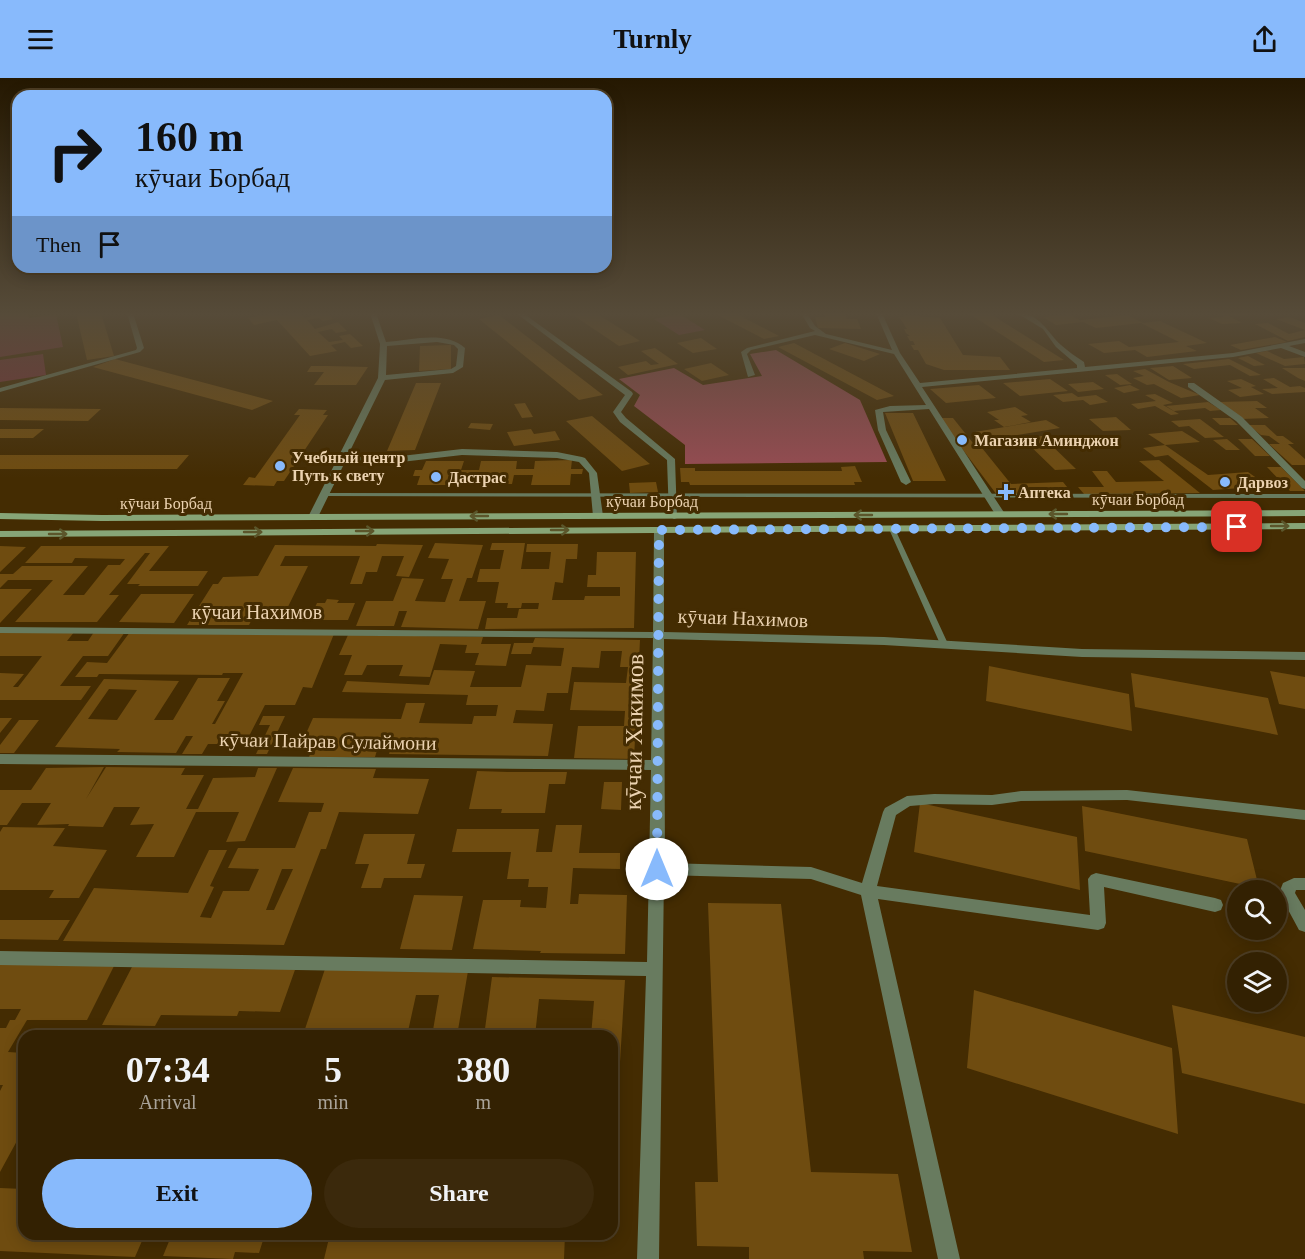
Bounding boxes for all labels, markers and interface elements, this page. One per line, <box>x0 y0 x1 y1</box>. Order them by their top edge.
icon: menu <box>24 23 57 56</box>
icon: share <box>1248 23 1281 56</box>
text: Turnly <box>613 24 692 54</box>
icon: right <box>36 114 114 192</box>
text: 160 m <box>135 114 244 160</box>
text: кӯчаи Борбад <box>135 163 290 193</box>
icon: arrive <box>93 228 126 261</box>
text: Then <box>36 232 81 257</box>
place label: Магазин Аминджон <box>974 432 1119 449</box>
marker: Магазин Аминджон <box>955 433 969 447</box>
place label: Учебный центр Путь к свету <box>292 449 405 485</box>
marker: Учебный центр Путь к свету <box>273 459 287 473</box>
place label: Дастрас <box>448 469 506 487</box>
marker: Дастрас <box>429 470 443 484</box>
place label: Дарвоз <box>1237 474 1288 492</box>
marker: Дарвоз <box>1218 475 1232 489</box>
place label: Аптека <box>1018 484 1071 501</box>
marker: Аптека <box>999 485 1013 499</box>
street label: кӯчаи Борбад <box>1092 491 1184 509</box>
street label: кӯчаи Борбад <box>606 493 698 511</box>
street label: кӯчаи Борбад <box>120 495 212 513</box>
pin <box>1211 501 1262 552</box>
one-way arrow <box>1048 508 1068 520</box>
one-way arrow <box>853 509 873 521</box>
one-way arrow <box>469 510 489 522</box>
icon: arrive <box>1220 510 1253 543</box>
one-way arrow <box>1269 521 1289 532</box>
one-way arrow <box>549 524 569 536</box>
one-way arrow <box>354 525 374 537</box>
one-way arrow <box>243 526 263 538</box>
one-way arrow <box>48 528 68 539</box>
street label: кӯчаи Нахимов <box>192 601 322 624</box>
street label: кӯчаи Нахимов <box>677 605 809 632</box>
street label: кӯчаи Хакимов <box>620 654 648 810</box>
street label: кӯчаи Пайрав Сулаймони <box>219 728 437 755</box>
position arrow <box>625 837 689 901</box>
map controls <box>1227 880 1287 1012</box>
button: search <box>1227 880 1287 940</box>
button: layers <box>1227 952 1287 1012</box>
text: 07:34 <box>126 1050 210 1090</box>
text: 5 <box>324 1050 342 1090</box>
text: 380 <box>456 1050 510 1090</box>
text: Arrival <box>139 1091 197 1113</box>
text: min <box>317 1091 349 1113</box>
text: m <box>476 1091 491 1113</box>
button: Exit <box>42 1159 312 1228</box>
button: Share <box>324 1159 594 1228</box>

